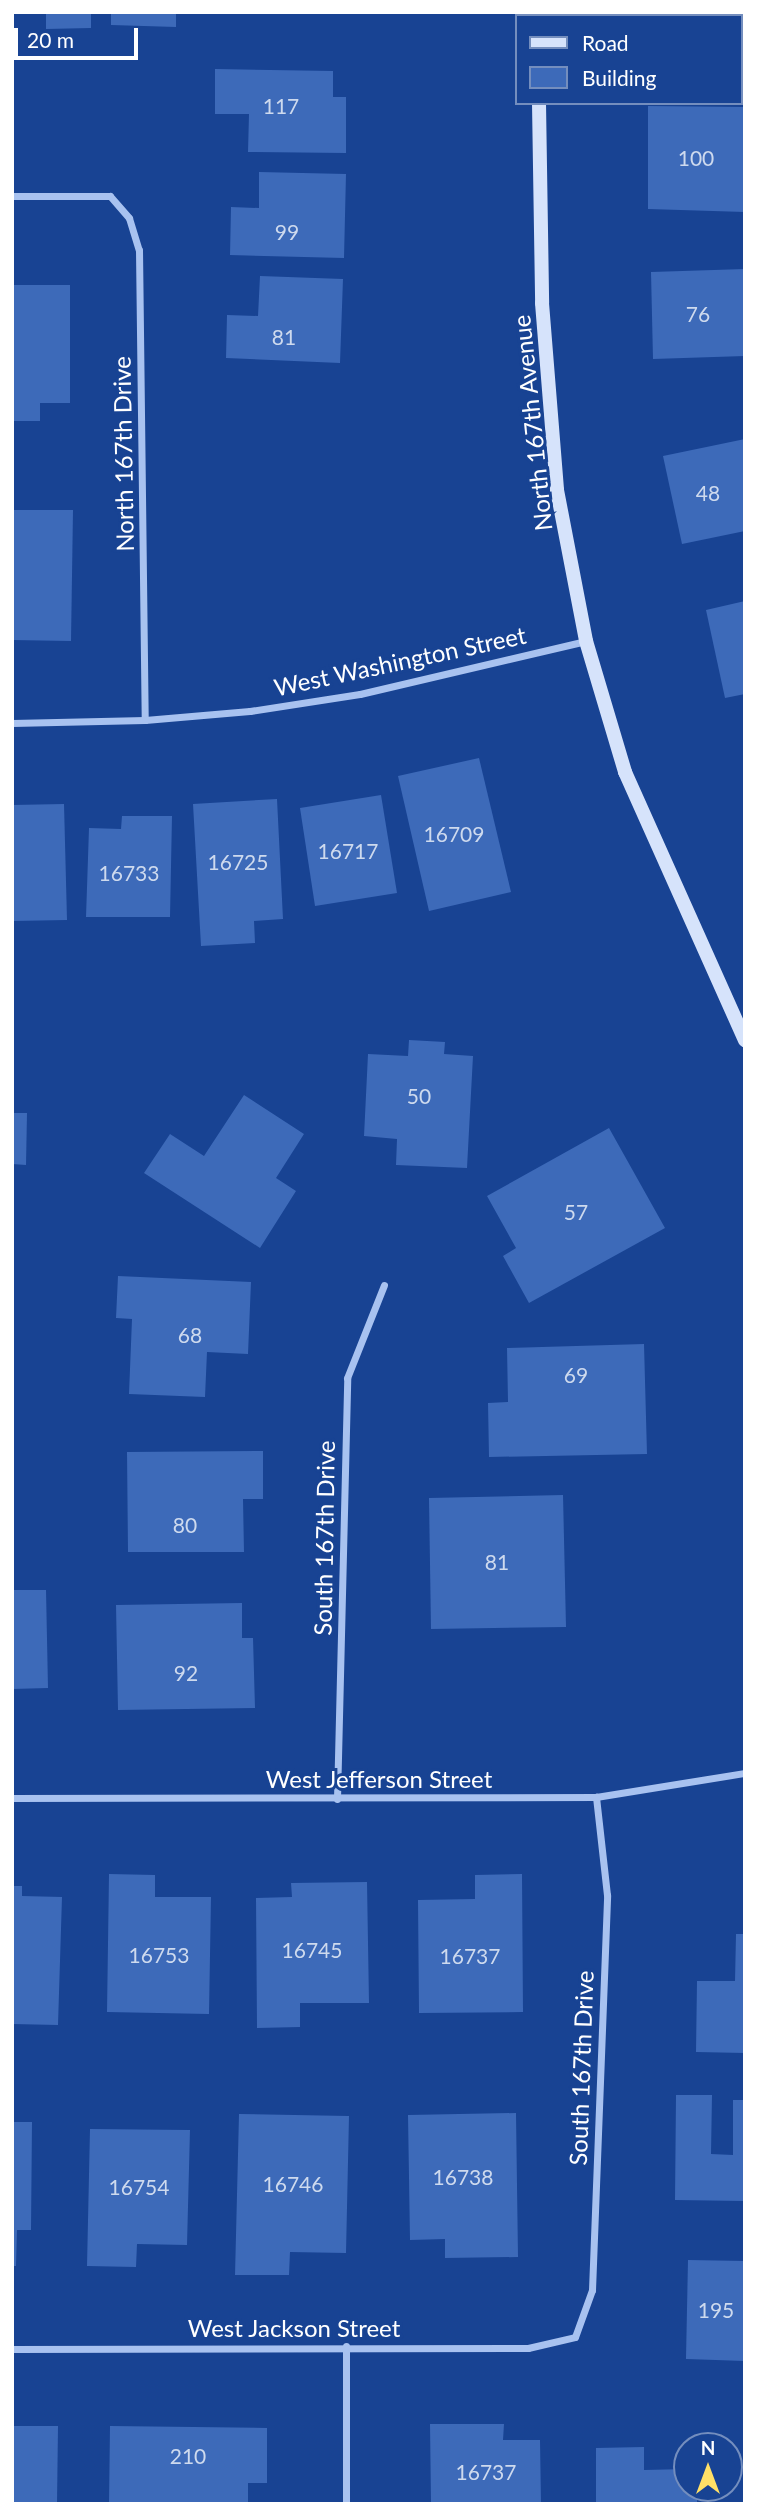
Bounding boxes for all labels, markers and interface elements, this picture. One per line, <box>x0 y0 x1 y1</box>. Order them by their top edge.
scale bar <box>18 14 142 58</box>
legend <box>516 14 743 105</box>
text: 20 m <box>27 27 74 52</box>
text: Road <box>582 30 629 55</box>
text: Building <box>582 65 657 90</box>
house number: 117 <box>263 93 299 119</box>
house number: 100 <box>678 145 714 171</box>
house number: 99 <box>275 219 299 245</box>
house number: 76 <box>686 301 710 327</box>
street label: North 167th Avenue <box>506 313 558 533</box>
house number: 81 <box>272 324 296 350</box>
street label: North 167th Drive <box>107 356 139 552</box>
house number: 48 <box>696 480 720 506</box>
street label: West Washington Street <box>271 620 529 702</box>
house number: 16709 <box>424 821 484 847</box>
house number: 16717 <box>318 838 378 864</box>
house number: 16725 <box>208 849 268 875</box>
house number: 16733 <box>99 860 159 886</box>
house number: 50 <box>407 1083 431 1109</box>
house number: 57 <box>564 1199 588 1225</box>
house number: 68 <box>178 1322 202 1348</box>
house number: 69 <box>564 1362 588 1388</box>
street label: South 167th Drive <box>308 1440 340 1636</box>
house number: 80 <box>173 1512 197 1538</box>
house number: 81 <box>485 1549 509 1575</box>
house number: 92 <box>174 1660 198 1686</box>
street label: West Jefferson Street <box>265 1765 493 1793</box>
house number: 16745 <box>282 1937 342 1963</box>
house number: 16753 <box>129 1942 189 1968</box>
house number: 16737 <box>440 1943 500 1969</box>
street label: South 167th Drive <box>563 1970 599 2166</box>
house number: 16738 <box>433 2164 493 2190</box>
house number: 16746 <box>263 2171 323 2197</box>
house number: 16754 <box>109 2174 169 2200</box>
house number: 195 <box>698 2297 734 2323</box>
street label: West Jackson Street <box>187 2314 401 2342</box>
north arrow <box>673 2432 743 2502</box>
text: N <box>701 2436 715 2459</box>
house number: 210 <box>170 2443 206 2469</box>
house number: 16737 <box>456 2459 516 2485</box>

